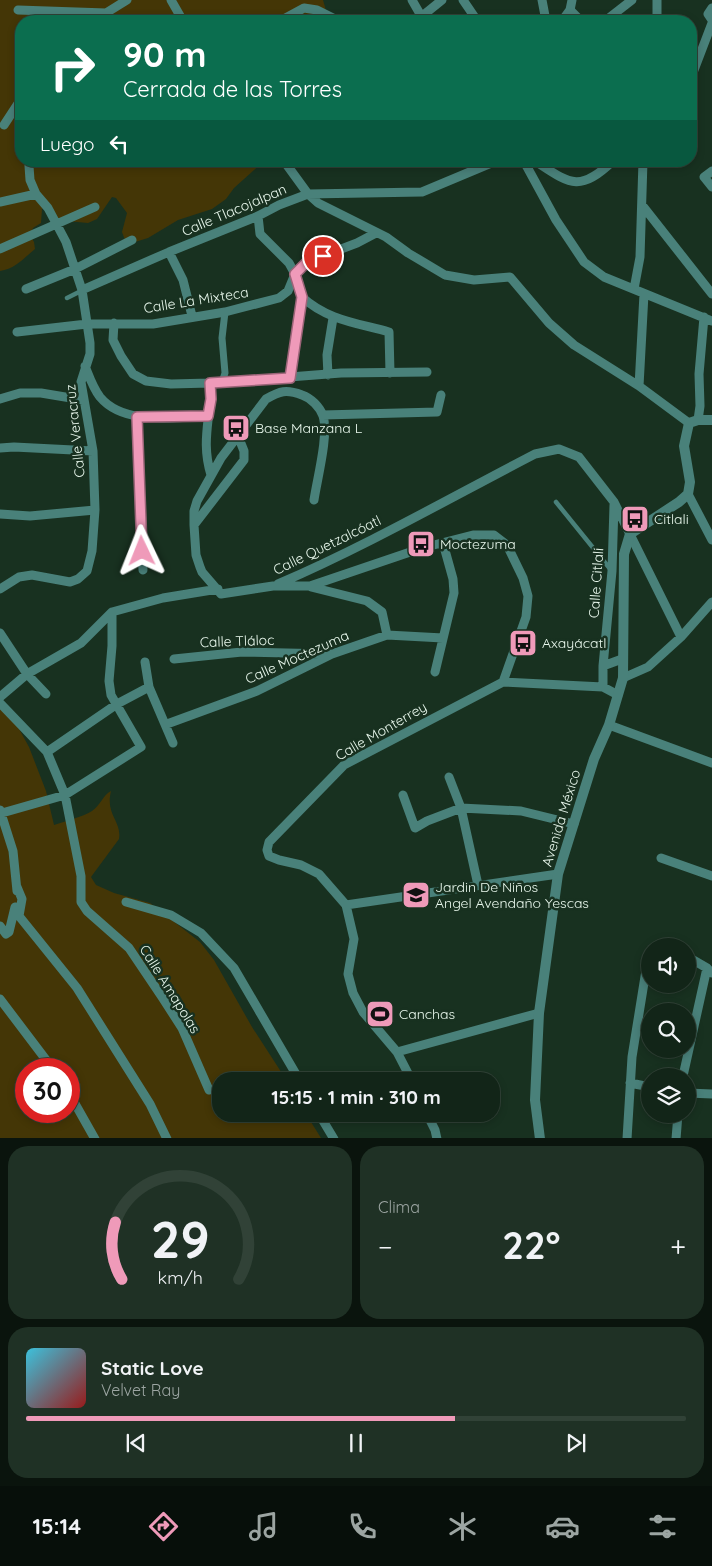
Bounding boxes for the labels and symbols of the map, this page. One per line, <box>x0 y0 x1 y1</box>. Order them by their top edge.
street label: Calle Tlacojalpan <box>179 180 289 240</box>
pin <box>302 235 344 277</box>
street label: Calle La Mixteca <box>142 283 250 317</box>
street label: Calle Veracruz <box>61 383 89 478</box>
bus stop icon: Base Manzana L <box>221 413 251 443</box>
place label: Base Manzana L <box>255 419 363 437</box>
bus stop icon: Citlali <box>620 504 650 534</box>
place label: Citlali <box>654 510 689 528</box>
street label: Calle Quetzalcóatl <box>270 511 384 579</box>
position arrow <box>115 524 167 576</box>
bus stop icon: Moctezuma <box>406 529 436 559</box>
place label: Moctezuma <box>440 535 516 553</box>
street label: Calle Citlali <box>585 547 607 619</box>
street label: Calle Moctezuma <box>242 626 352 688</box>
bus stop icon: Axayácatl <box>508 628 538 658</box>
street label: Calle Tláloc <box>199 631 275 651</box>
place label: Axayácatl <box>542 634 606 652</box>
street label: Calle Monterrey <box>332 698 430 764</box>
street label: Avenida México <box>538 767 584 869</box>
place label: Jardin De Niños Angel Avendaño Yescas <box>435 878 589 912</box>
school or university icon: Jardin De Niños Angel Avendaño Yescas <box>401 880 431 910</box>
street label: Calle Amapolas <box>136 941 204 1037</box>
sports icon: Canchas <box>365 999 395 1029</box>
place label: Canchas <box>399 1005 455 1023</box>
speed limit sign: 30 <box>15 1058 80 1123</box>

